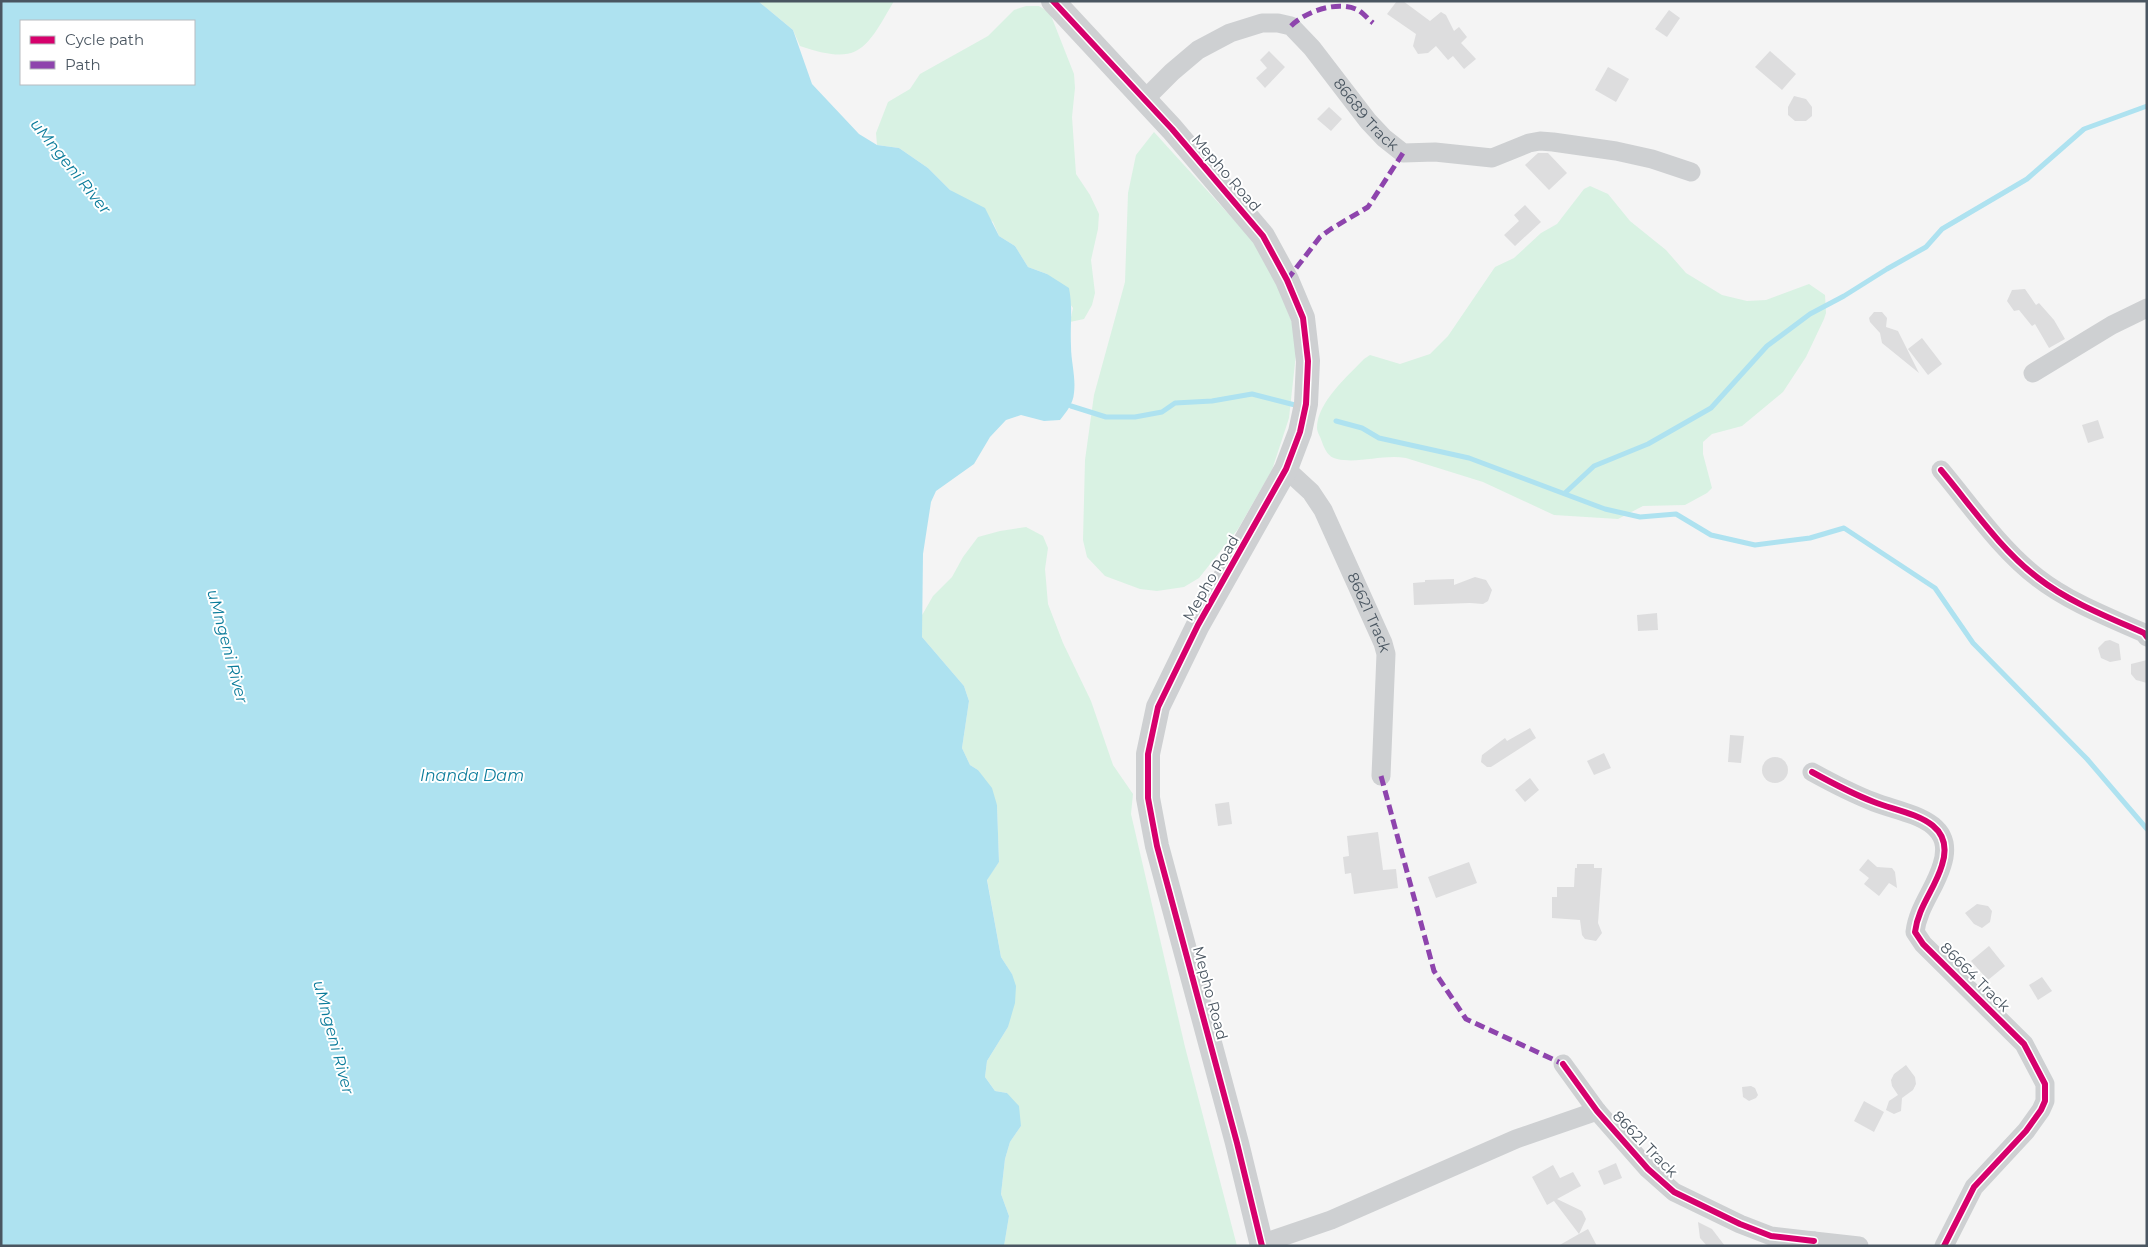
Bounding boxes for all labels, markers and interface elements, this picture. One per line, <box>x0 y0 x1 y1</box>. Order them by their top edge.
legend <box>20 20 195 85</box>
text: Cycle path <box>65 30 144 49</box>
text: Path <box>65 55 101 74</box>
street label: 86689 Track <box>1330 74 1403 155</box>
water label: uMngeni River <box>26 115 115 218</box>
street label: Mepho Road <box>1188 130 1265 215</box>
street label: Mepho Road <box>1178 531 1243 624</box>
street label: 86621 Track <box>1343 569 1395 654</box>
water label: uMngeni River <box>203 587 252 706</box>
water label: Inanda Dam <box>420 766 524 785</box>
street label: 86664 Track <box>1937 938 2014 1015</box>
street label: Mepho Road <box>1189 944 1232 1042</box>
water label: uMngeni River <box>309 978 358 1097</box>
street label: 86621 Track <box>1609 1106 1682 1181</box>

